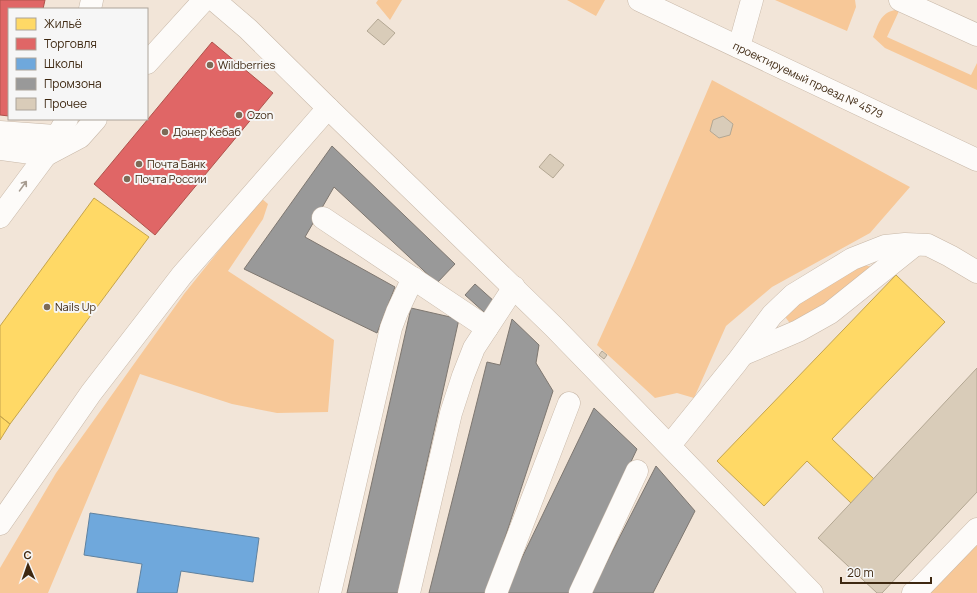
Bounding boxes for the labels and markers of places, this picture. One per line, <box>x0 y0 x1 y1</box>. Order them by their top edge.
place label: Wildberries <box>218 57 276 72</box>
marker: Wildberries <box>205 60 215 70</box>
place label: Ozon <box>247 107 273 122</box>
marker: Ozon <box>234 110 244 120</box>
place label: Донер Кебаб <box>173 124 241 139</box>
marker: Донер Кебаб <box>160 127 170 137</box>
place label: Почта Банк <box>147 156 206 171</box>
marker: Почта Банк <box>134 159 144 169</box>
place label: Почта России <box>135 171 206 186</box>
marker: Почта России <box>122 174 132 184</box>
place label: Nails Up <box>55 299 96 314</box>
marker: Nails Up <box>42 302 52 312</box>

